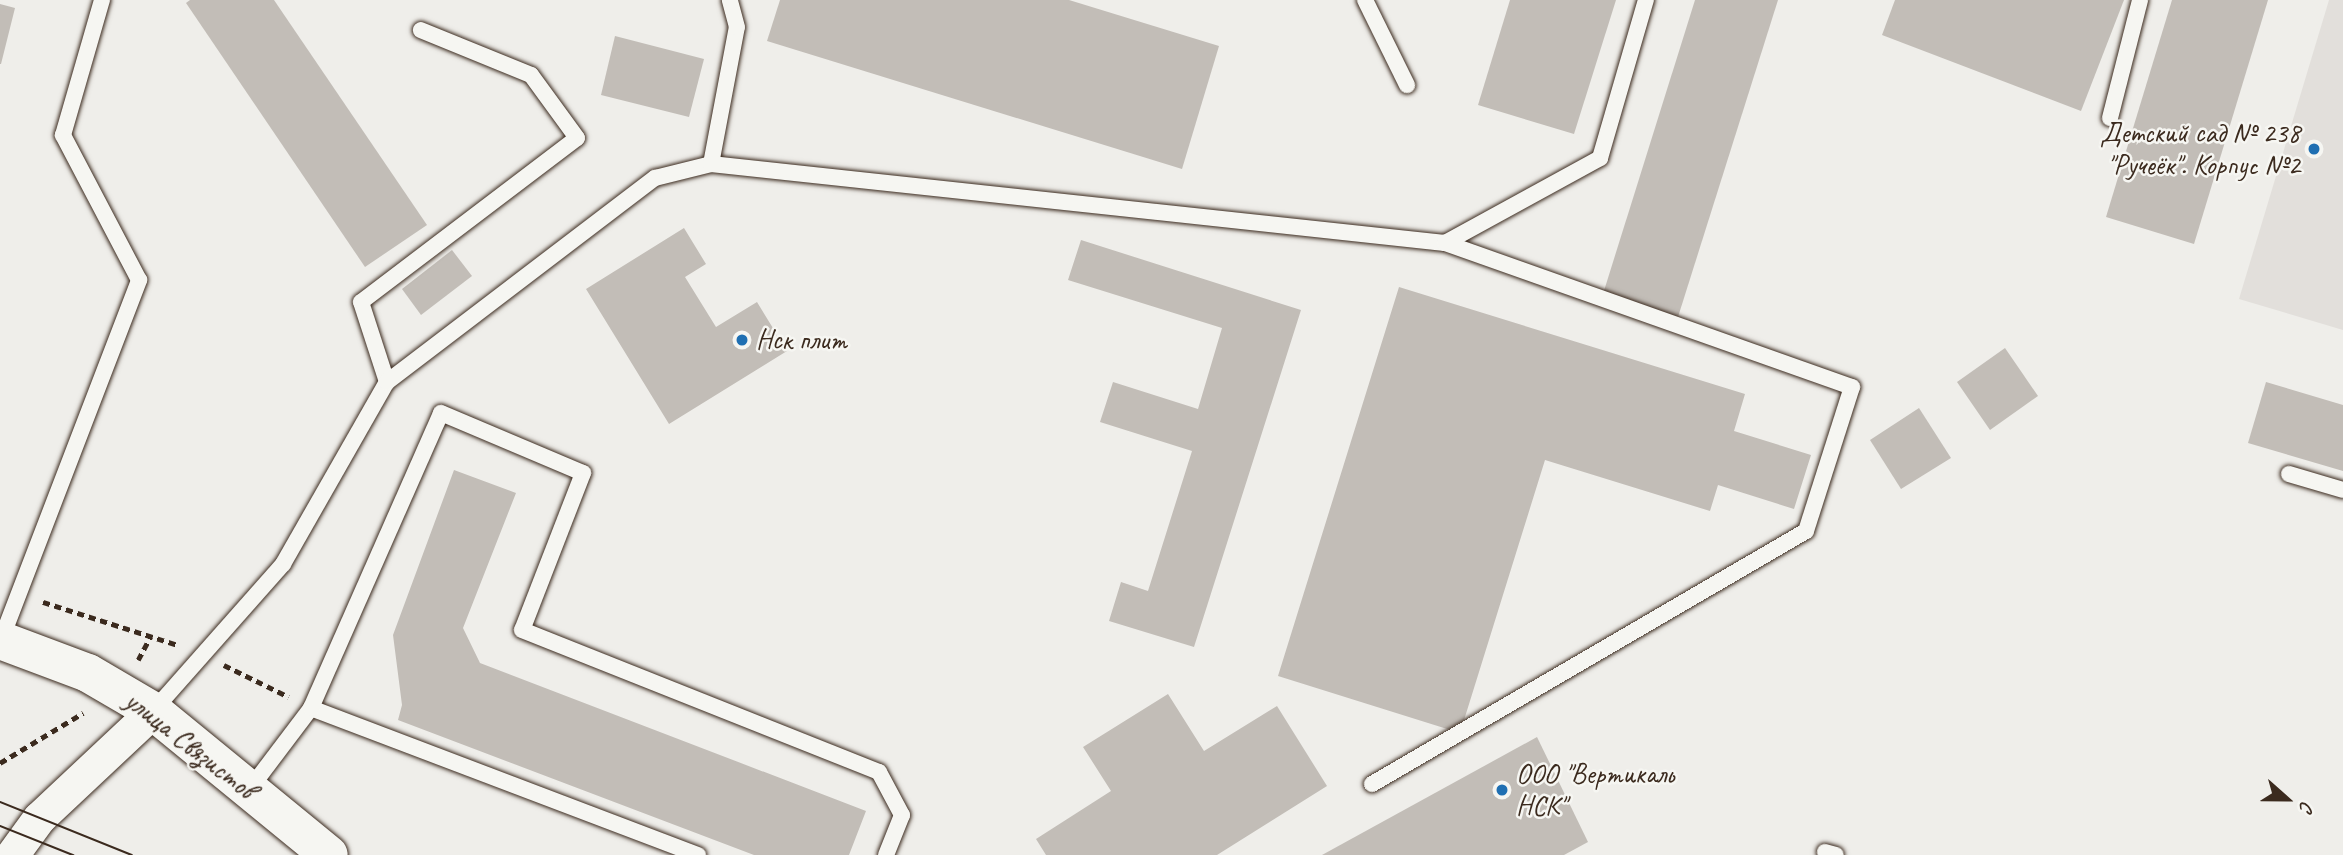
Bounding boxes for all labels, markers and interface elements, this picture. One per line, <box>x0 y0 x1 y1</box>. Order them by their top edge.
place label: Детский сад № 238 "Ручеёк". Корпус №2 <box>2100 116 2300 182</box>
marker: Детский сад № 238 "Ручеёк". Корпус №2 <box>2306 141 2322 157</box>
place label: Нск плит <box>756 323 844 357</box>
marker: Нск плит <box>734 332 750 348</box>
street label: улица Связистов <box>119 684 261 806</box>
place label: ООО "Вертикаль НСК" <box>1516 757 1674 823</box>
north arrow <box>2252 764 2322 834</box>
marker: ООО "Вертикаль НСК" <box>1494 782 1510 798</box>
text: С <box>2294 798 2319 815</box>

